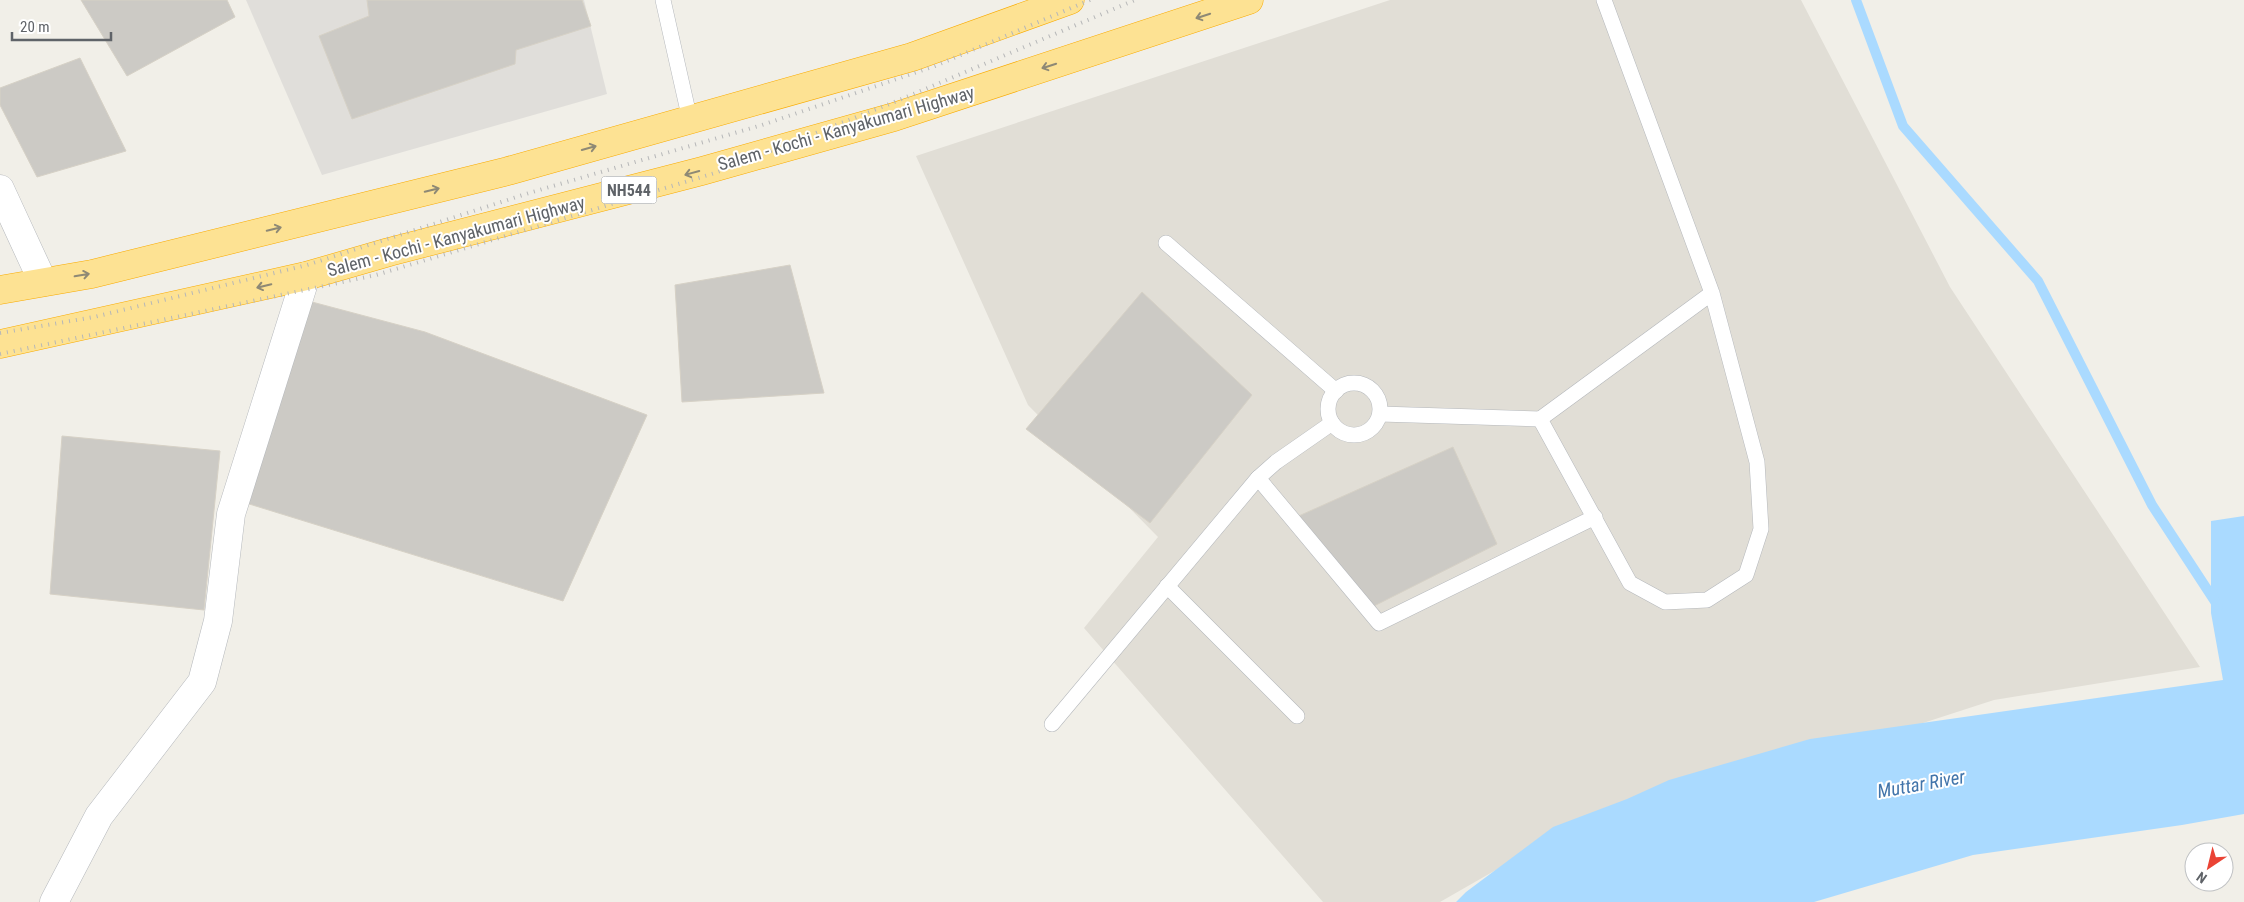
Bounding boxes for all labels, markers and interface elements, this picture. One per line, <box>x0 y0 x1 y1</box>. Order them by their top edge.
scale bar <box>12 10 111 42</box>
one-way arrow <box>1196 12 1212 21</box>
text: 20 m <box>20 18 50 36</box>
one-way arrow <box>1041 62 1057 72</box>
street label: Salem - Kochi - Kanyakumari Highway <box>715 81 977 175</box>
one-way arrow <box>581 143 597 153</box>
one-way arrow <box>685 169 701 178</box>
road number: NH544 <box>602 176 656 204</box>
one-way arrow <box>424 185 440 194</box>
street label: Salem - Kochi - Kanyakumari Highway <box>325 191 588 281</box>
one-way arrow <box>266 224 282 233</box>
one-way arrow <box>74 270 90 280</box>
one-way arrow <box>257 282 273 291</box>
water label: Muttar River <box>1875 765 1967 803</box>
north arrow <box>2184 842 2234 892</box>
text: N <box>2193 869 2210 887</box>

